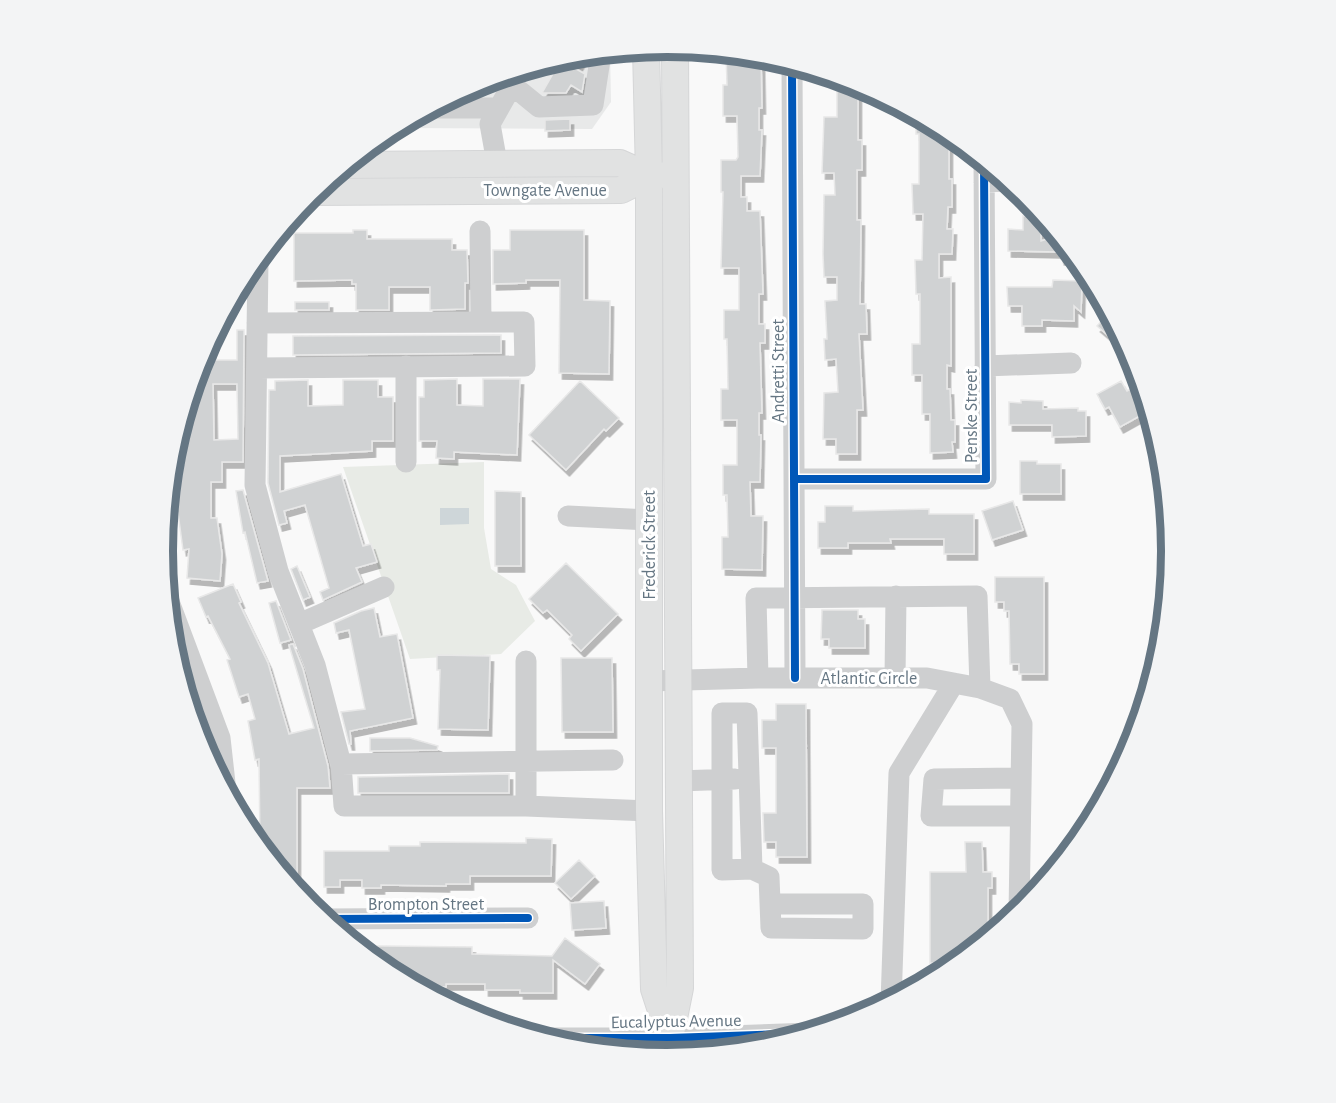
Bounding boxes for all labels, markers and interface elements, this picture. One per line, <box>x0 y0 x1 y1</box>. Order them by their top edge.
street label: Towngate Avenue <box>483 182 607 200</box>
street label: Andretti Street <box>770 319 788 423</box>
street label: Penske Street <box>963 369 981 463</box>
street label: Frederick Street <box>641 490 659 600</box>
street label: Atlantic Circle <box>821 670 917 688</box>
street label: Brompton Street <box>368 896 484 914</box>
street label: Eucalyptus Avenue <box>610 1012 742 1032</box>

